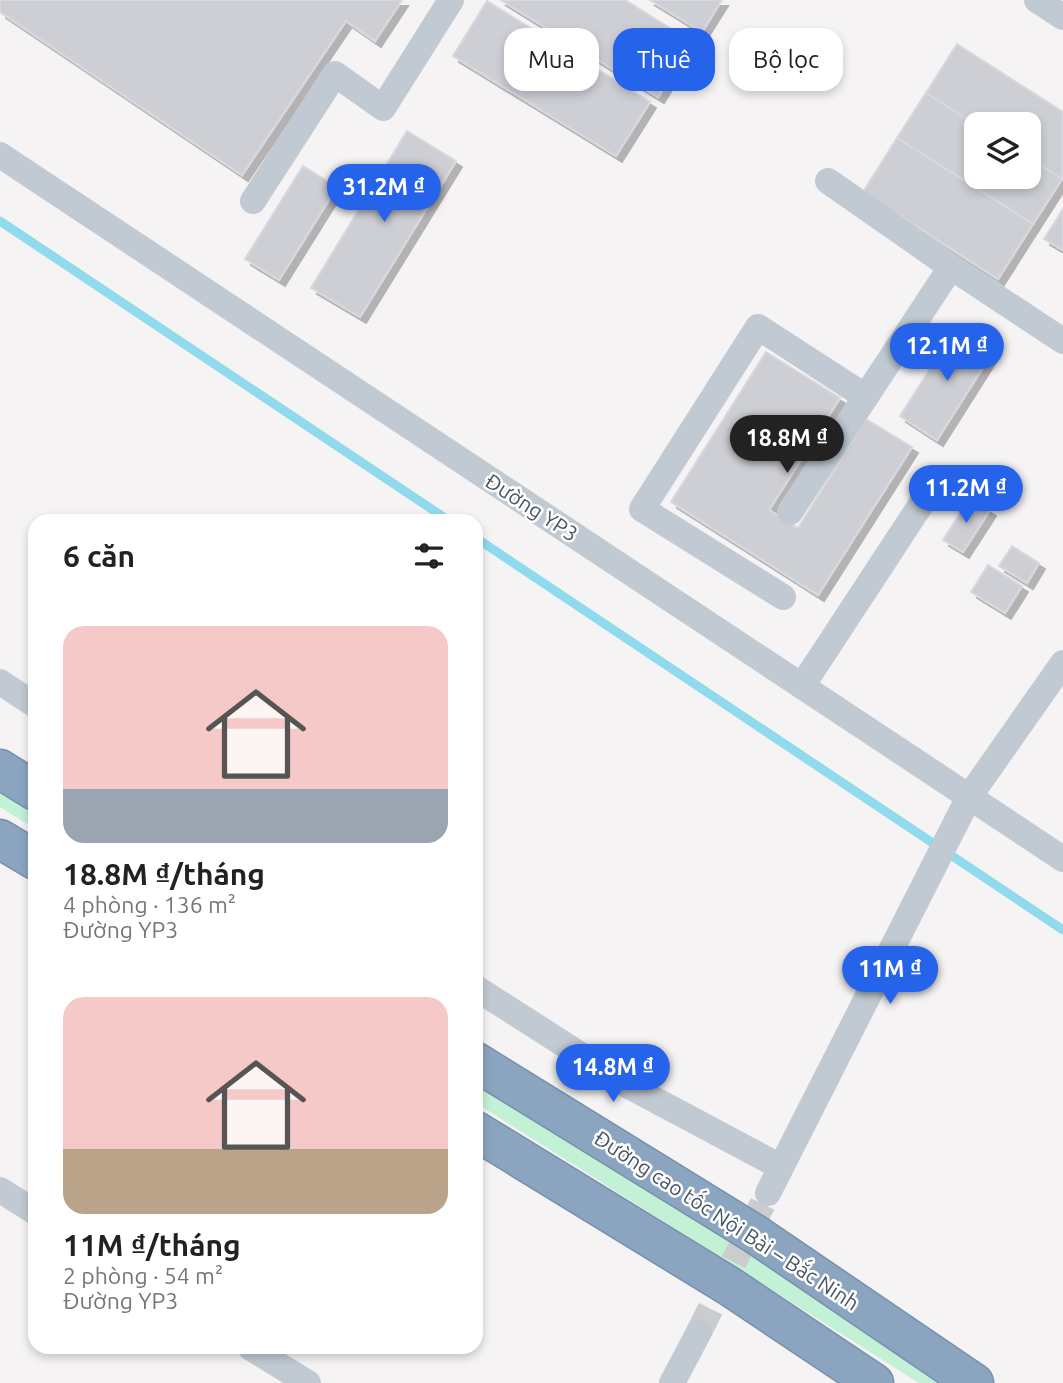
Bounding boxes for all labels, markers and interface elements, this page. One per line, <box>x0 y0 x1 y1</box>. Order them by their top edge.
chip: Mua <box>504 28 599 91</box>
chip: Thuê <box>613 28 715 91</box>
chip: Bộ lọc <box>729 28 843 91</box>
map controls <box>964 112 1041 189</box>
button: layers <box>964 112 1041 189</box>
pin: 31.2M ₫ <box>319 164 449 224</box>
text: 31.2M ₫ <box>343 174 425 199</box>
pin: 12.1M ₫ <box>882 324 1012 383</box>
text: 12.1M ₫ <box>906 333 988 358</box>
pin: 18.8M ₫ <box>722 416 852 475</box>
text: 18.8M ₫ <box>746 425 828 450</box>
pin: 11.2M ₫ <box>901 466 1031 525</box>
street label: Đường YP3 <box>481 468 583 546</box>
text: 11.2M ₫ <box>925 475 1007 500</box>
icon: filters <box>410 537 448 575</box>
text: 6 căn <box>63 539 135 573</box>
icon: home <box>193 671 319 797</box>
text: 18.8M ₫/tháng <box>63 857 265 891</box>
text: 4 phòng · 136 m² <box>63 892 236 917</box>
text: Đường YP3 <box>63 917 178 942</box>
pin: 11M ₫ <box>841 946 939 1006</box>
text: 11M ₫ <box>858 956 922 981</box>
icon: home <box>193 1042 319 1168</box>
pin: 14.8M ₫ <box>548 1044 678 1104</box>
text: 14.8M ₫ <box>572 1054 654 1079</box>
street label: Đường cao tốc Nội Bài – Bắc Ninh <box>590 1124 865 1315</box>
text: 11M ₫/tháng <box>63 1228 241 1262</box>
text: 2 phòng · 54 m² <box>63 1263 223 1288</box>
text: Đường YP3 <box>63 1288 178 1313</box>

